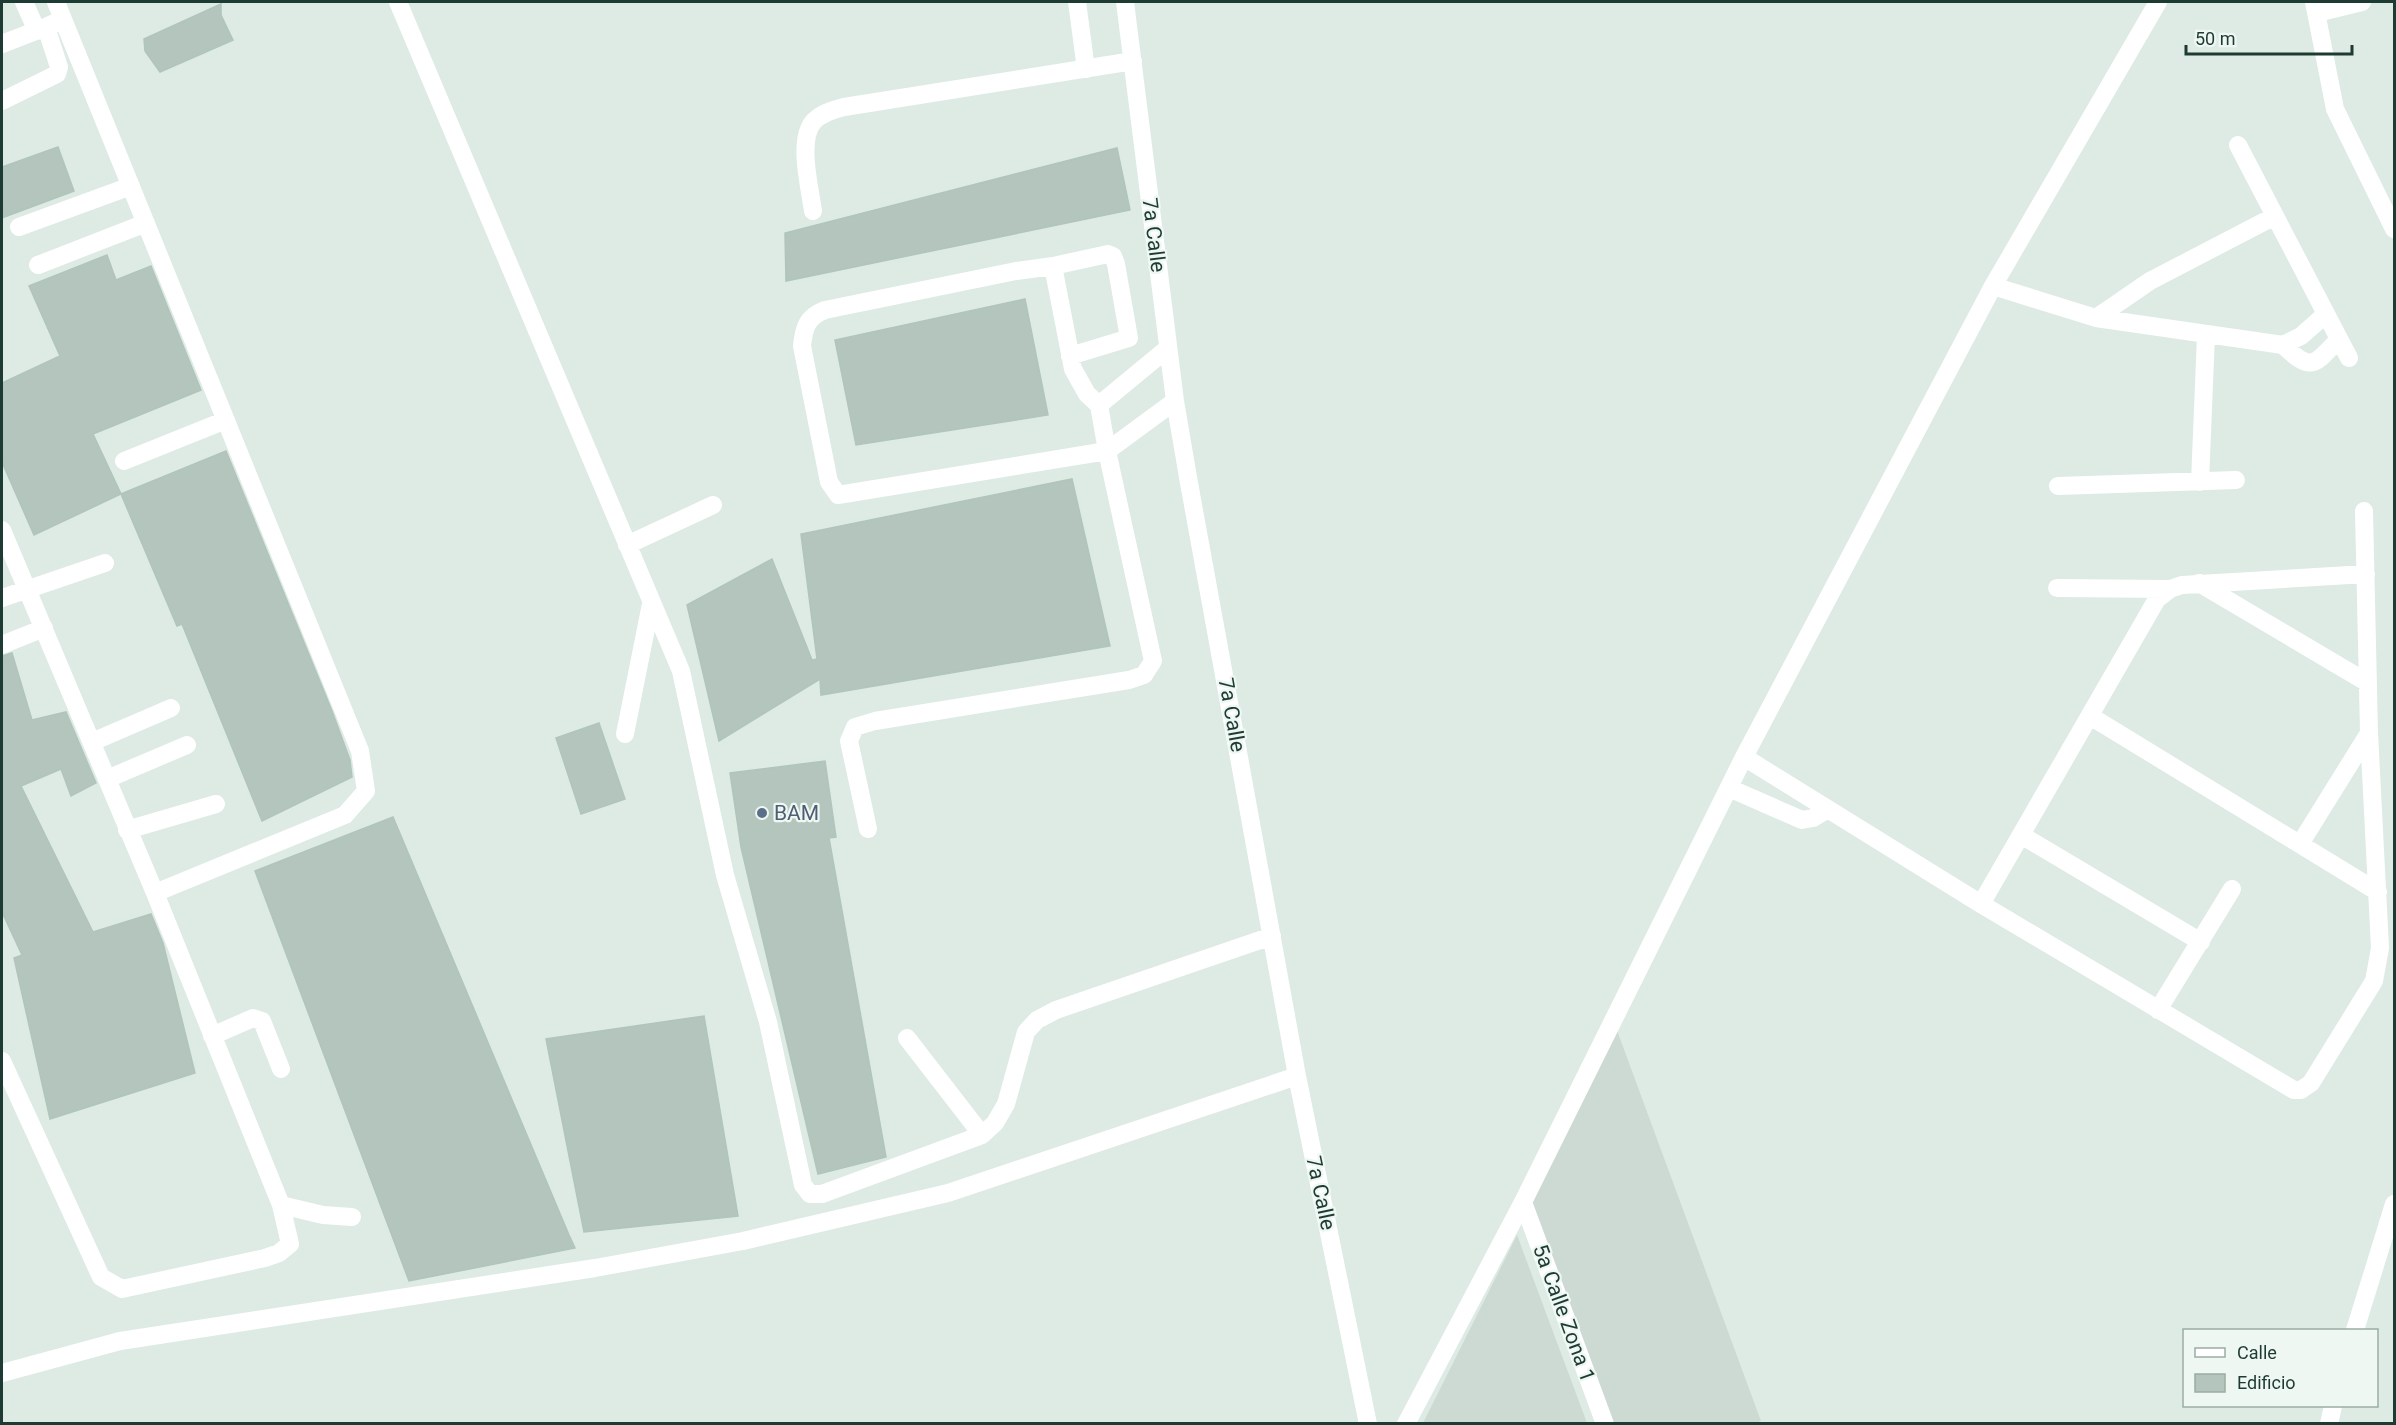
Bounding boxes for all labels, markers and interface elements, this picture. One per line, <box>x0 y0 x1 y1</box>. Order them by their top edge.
scale bar <box>2186 18 2352 56</box>
text: 50 m <box>2195 28 2235 49</box>
street label: 7a Calle <box>1138 196 1170 274</box>
street label: 7a Calle <box>1214 676 1250 754</box>
place label: BAM <box>774 801 819 825</box>
marker: BAM <box>755 806 769 820</box>
street label: 7a Calle <box>1301 1154 1341 1232</box>
street label: 5a Calle Zona 1 <box>1528 1241 1600 1385</box>
legend <box>2183 1329 2378 1407</box>
text: Calle <box>2237 1342 2277 1363</box>
text: Edificio <box>2237 1372 2296 1393</box>

